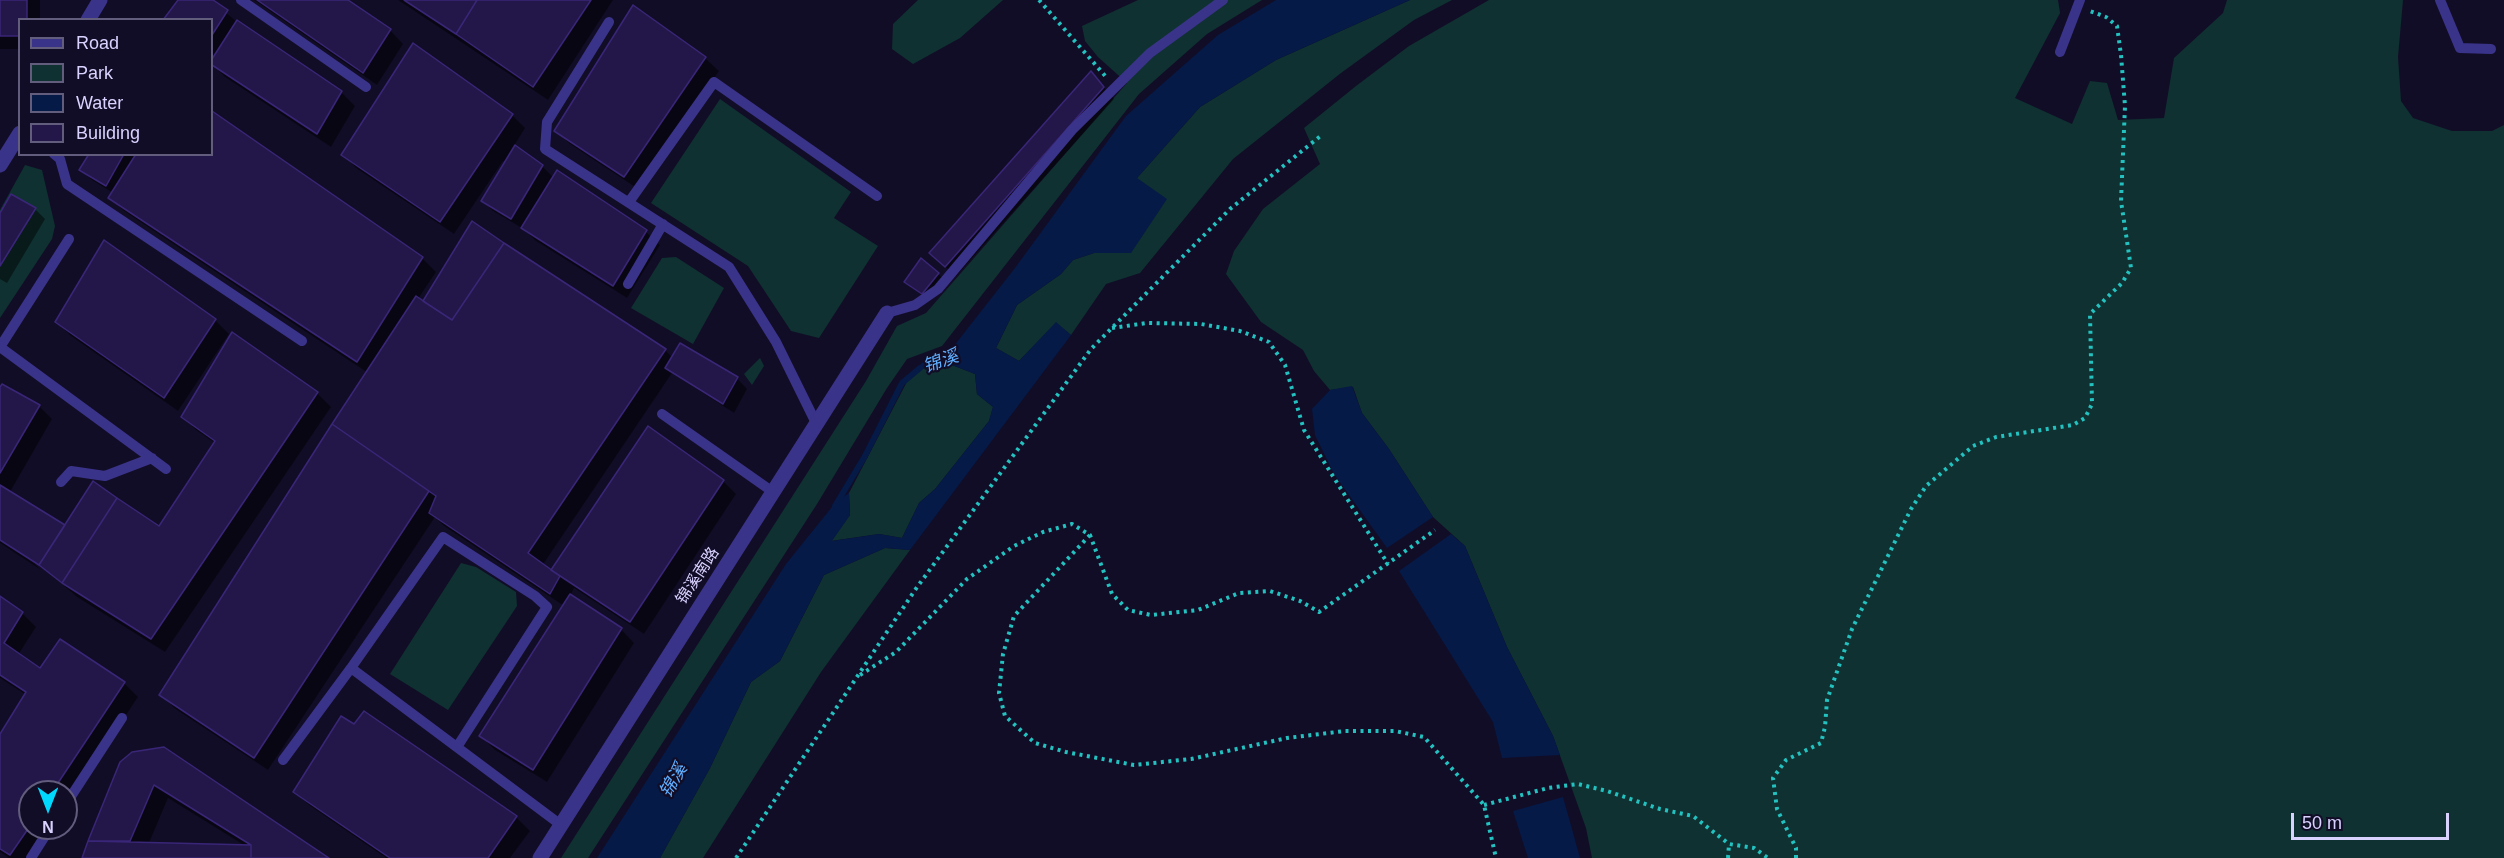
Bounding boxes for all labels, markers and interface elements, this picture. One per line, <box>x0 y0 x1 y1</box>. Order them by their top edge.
legend <box>18 18 213 156</box>
text: Road <box>76 33 119 53</box>
text: Park <box>76 63 113 83</box>
text: Water <box>76 93 123 113</box>
text: Building <box>76 123 140 143</box>
water label: 锦溪 <box>920 346 962 378</box>
street label: 锦溪南路 <box>673 544 723 608</box>
water label: 锦溪 <box>656 760 692 802</box>
north arrow <box>18 780 78 840</box>
scale bar <box>2294 801 2452 839</box>
text: 50 m <box>2302 813 2342 833</box>
text: N <box>42 818 54 835</box>

